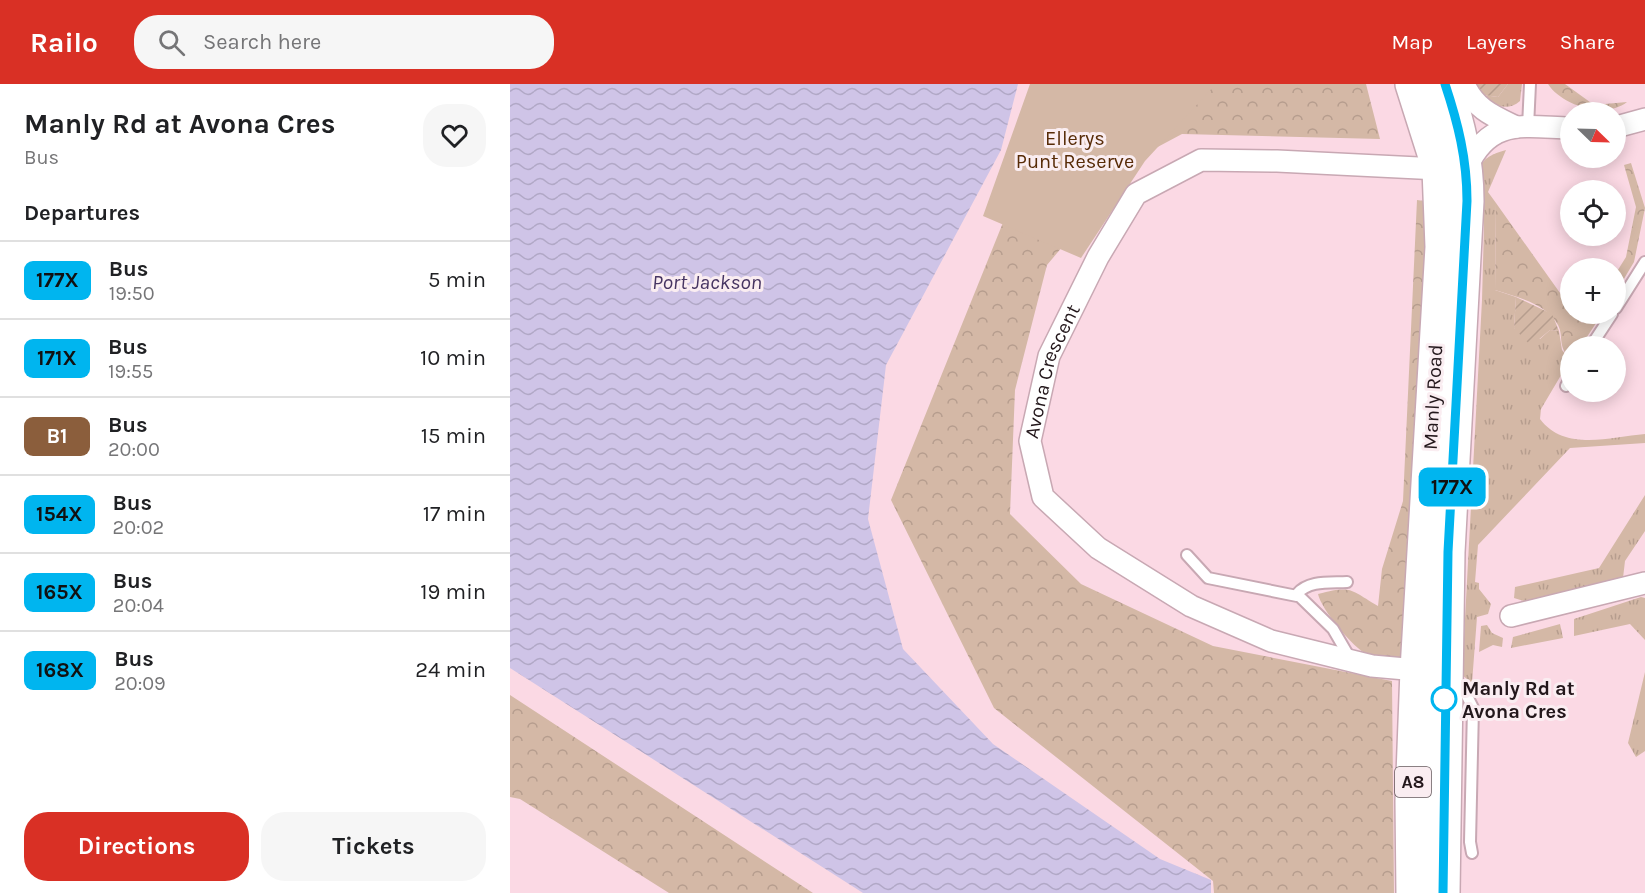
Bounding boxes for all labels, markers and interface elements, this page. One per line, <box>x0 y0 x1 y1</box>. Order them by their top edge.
search box <box>134 15 554 69</box>
text: Railo <box>30 26 98 59</box>
icon: search <box>155 26 188 59</box>
text: Search here <box>203 29 321 55</box>
text: Map <box>1391 30 1433 54</box>
text: Layers <box>1466 30 1527 54</box>
text: Share <box>1560 30 1615 54</box>
north arrow <box>1560 102 1626 168</box>
map controls <box>1560 102 1626 402</box>
button: heart <box>423 104 486 167</box>
text: Manly Rd at Avona Cres <box>24 107 335 140</box>
park label: Ellerys Punt Reserve <box>1016 127 1134 173</box>
text: Bus <box>24 146 59 169</box>
button: locate <box>1560 180 1626 246</box>
text: Departures <box>24 200 140 226</box>
text: Bus <box>109 256 148 282</box>
button: + <box>1560 258 1626 324</box>
text: 5 min <box>428 267 486 293</box>
text: 177X <box>36 268 79 292</box>
water label: Port Jackson <box>652 270 762 294</box>
text: 19:50 <box>109 282 155 305</box>
street label: Avona Crescent <box>1019 300 1085 440</box>
text: Bus <box>108 334 148 360</box>
button: − <box>1560 336 1626 402</box>
street label: Manly Road <box>1419 344 1447 450</box>
text: 10 min <box>420 345 486 371</box>
text: 171X <box>37 346 77 370</box>
text: 19:55 <box>108 360 153 383</box>
text: Bus <box>108 412 148 438</box>
text: 15 min <box>421 423 486 449</box>
text: B1 <box>46 424 68 448</box>
text: 20:00 <box>108 438 160 461</box>
line badge: 177X <box>1410 468 1494 506</box>
text: 177X <box>1431 475 1473 499</box>
text: Bus <box>113 490 152 516</box>
text: 17 min <box>423 501 486 527</box>
text: 154X <box>36 502 83 526</box>
text: 20:02 <box>113 516 164 539</box>
text: Bus <box>113 568 152 594</box>
text: 19 min <box>420 579 486 605</box>
text: 165X <box>36 580 83 604</box>
text: 20:04 <box>113 594 164 617</box>
text: Bus <box>114 646 154 672</box>
text: 24 min <box>415 657 486 683</box>
text: 168X <box>36 658 84 682</box>
text: 20:09 <box>114 672 166 695</box>
place label: Manly Rd at Avona Cres <box>1462 677 1575 723</box>
marker: Manly Rd at Avona Cres <box>1431 686 1457 712</box>
road number: A8 <box>1395 767 1431 797</box>
button: Directions <box>24 812 249 881</box>
button: Tickets <box>261 812 486 881</box>

